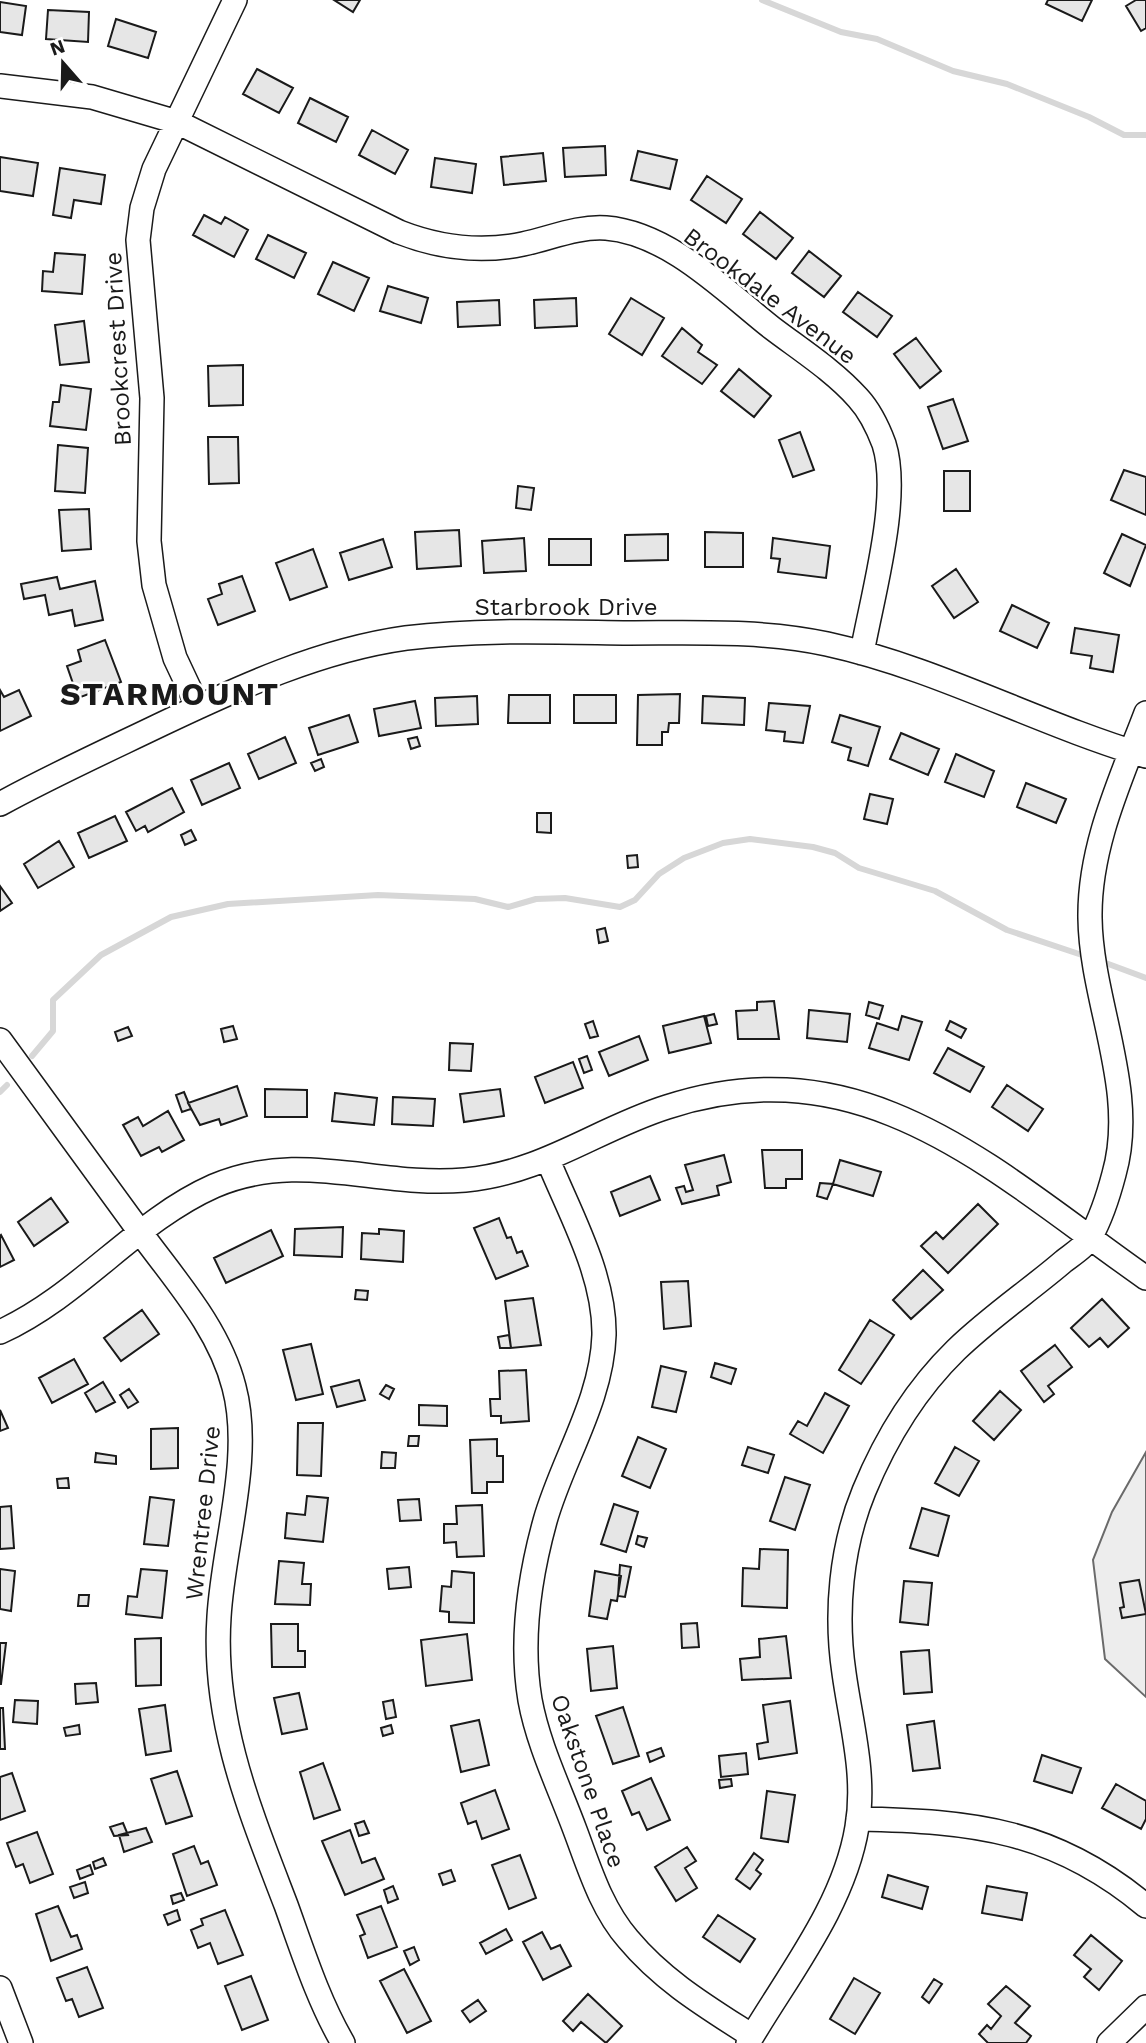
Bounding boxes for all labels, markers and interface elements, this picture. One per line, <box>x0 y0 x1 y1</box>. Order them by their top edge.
north arrow <box>28 28 98 98</box>
text: N <box>47 34 68 61</box>
street label: Brookdale Avenue <box>678 222 862 370</box>
street label: Brookcrest Drive <box>99 251 137 447</box>
street label: Starbrook Drive <box>474 593 658 621</box>
district label: STARMOUNT <box>60 675 280 713</box>
street label: Wrentree Drive <box>180 1424 226 1602</box>
street label: Oakstone Place <box>545 1691 631 1871</box>

